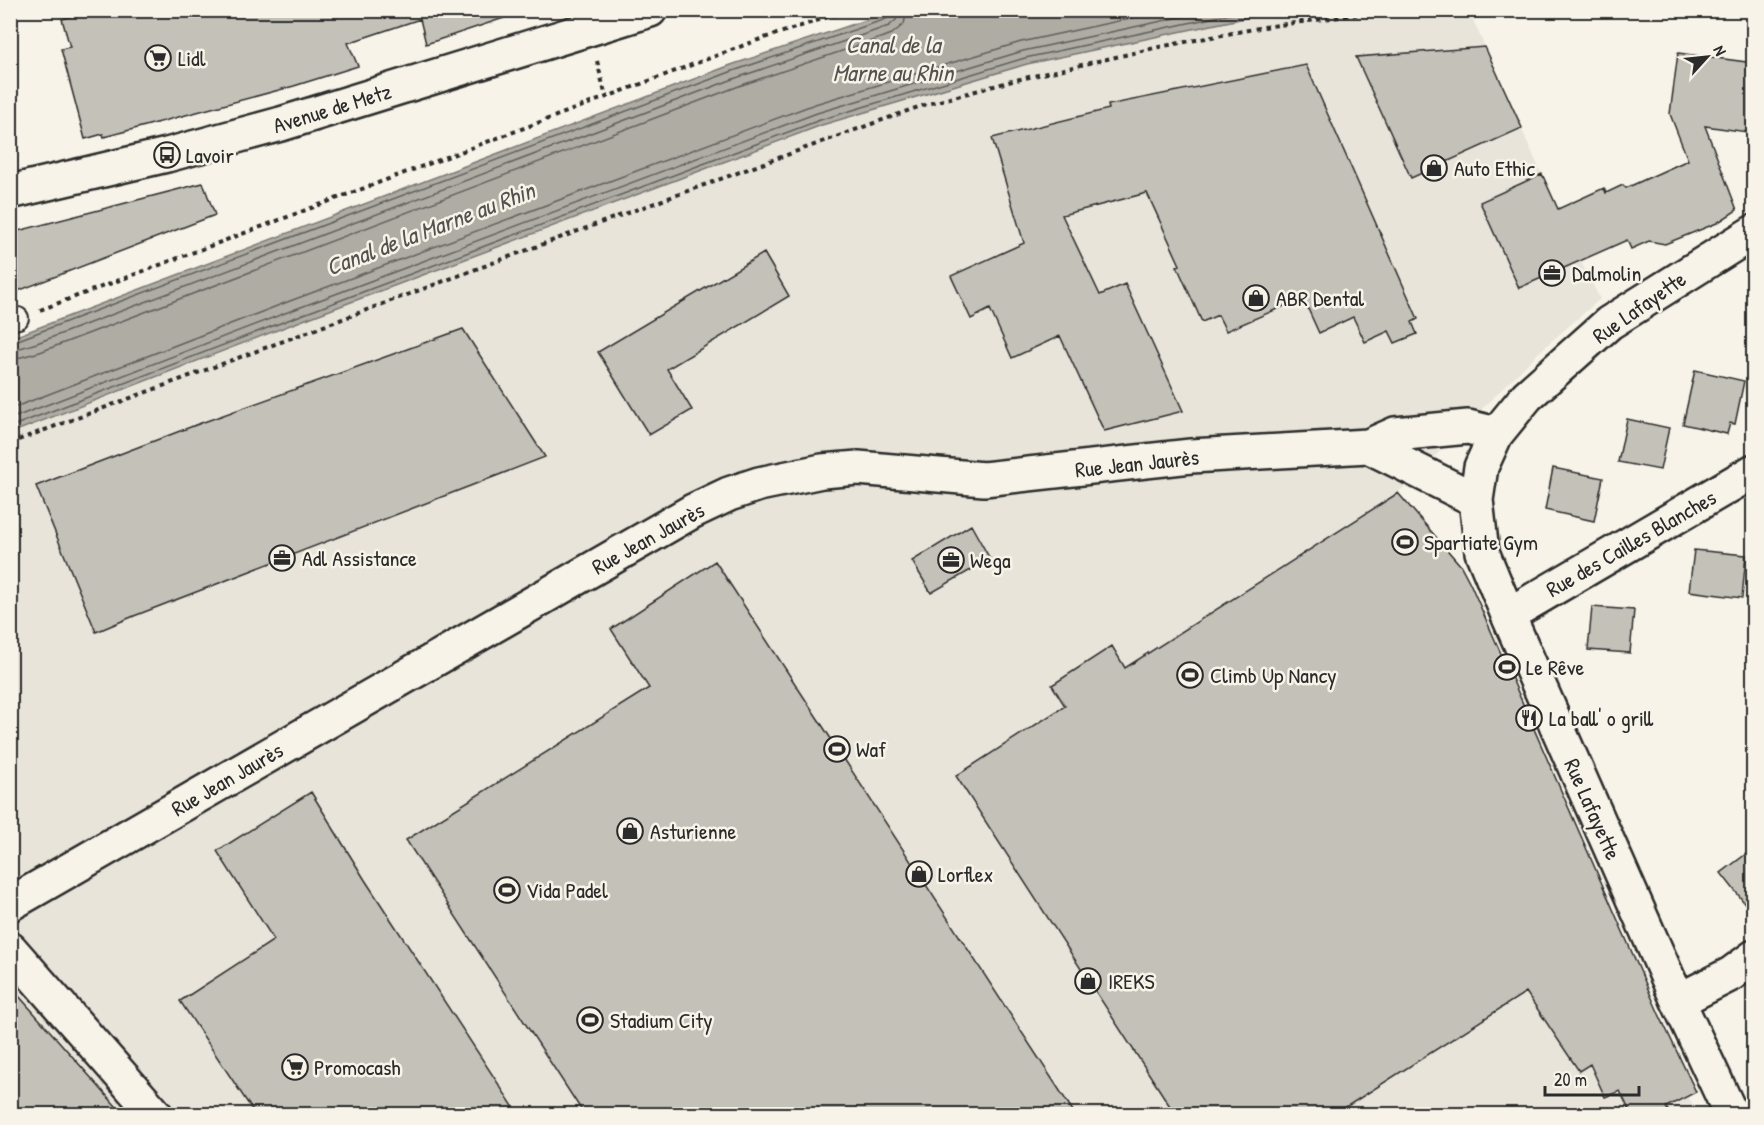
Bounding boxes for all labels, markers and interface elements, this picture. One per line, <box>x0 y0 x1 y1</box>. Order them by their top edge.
north arrow <box>1677 27 1737 87</box>
water label: Canal de la Marne au Rhin <box>833 28 955 88</box>
text: N <box>1709 41 1732 59</box>
supermarket icon: Lidl <box>143 43 173 73</box>
place label: Lidl <box>178 43 206 73</box>
street label: Avenue de Metz <box>269 76 395 140</box>
bus stop icon: Lavoir <box>152 140 182 170</box>
place label: Lavoir <box>186 140 234 170</box>
shop icon: Auto Ethic <box>1419 153 1449 183</box>
place label: Auto Ethic <box>1454 153 1535 183</box>
water label: Canal de la Marne au Rhin <box>321 173 541 283</box>
office icon: Dalmolin <box>1537 258 1567 288</box>
place label: Dalmolin <box>1572 258 1641 288</box>
street label: Rue Lafayette <box>1586 264 1692 350</box>
shop icon: ABR Dental <box>1241 283 1271 313</box>
place label: ABR Dental <box>1276 283 1364 313</box>
street label: Rue Jean Jaurès <box>1074 442 1200 484</box>
street label: Rue des Cailles Blanches <box>1541 482 1721 604</box>
street label: Rue Jean Jaurès <box>586 495 710 581</box>
sports icon: Spartiate Gym <box>1390 527 1420 557</box>
place label: Spartiate Gym <box>1424 527 1538 557</box>
office icon: Adl Assistance <box>267 543 297 573</box>
place label: Adl Assistance <box>302 543 417 573</box>
office icon: Wega <box>936 545 966 575</box>
place label: Wega <box>970 545 1011 575</box>
sports icon: Le Rêve <box>1492 652 1522 682</box>
place label: Le Rêve <box>1526 652 1585 682</box>
sports icon: Climb Up Nancy <box>1175 660 1205 690</box>
place label: Climb Up Nancy <box>1210 660 1337 690</box>
restaurant icon: La ball' o grill <box>1514 703 1544 733</box>
place label: La ball' o grill <box>1549 703 1654 733</box>
sports icon: Waf <box>822 734 852 764</box>
place label: Waf <box>856 734 886 764</box>
street label: Rue Jean Jaurès <box>166 735 288 823</box>
street label: Rue Lafayette <box>1557 754 1629 865</box>
shop icon: Asturienne <box>615 816 645 846</box>
place label: Asturienne <box>650 816 737 846</box>
shop icon: Lorflex <box>904 859 934 889</box>
place label: Lorflex <box>938 859 993 889</box>
sports icon: Vida Padel <box>492 875 522 905</box>
place label: Vida Padel <box>526 875 608 905</box>
shop icon: IREKS <box>1073 966 1103 996</box>
place label: IREKS <box>1108 966 1155 996</box>
sports icon: Stadium City <box>575 1005 605 1035</box>
place label: Stadium City <box>610 1005 712 1035</box>
supermarket icon: Promocash <box>280 1052 310 1082</box>
place label: Promocash <box>314 1052 401 1082</box>
scale bar <box>1545 1059 1640 1097</box>
text: 20 m <box>1554 1067 1587 1092</box>

